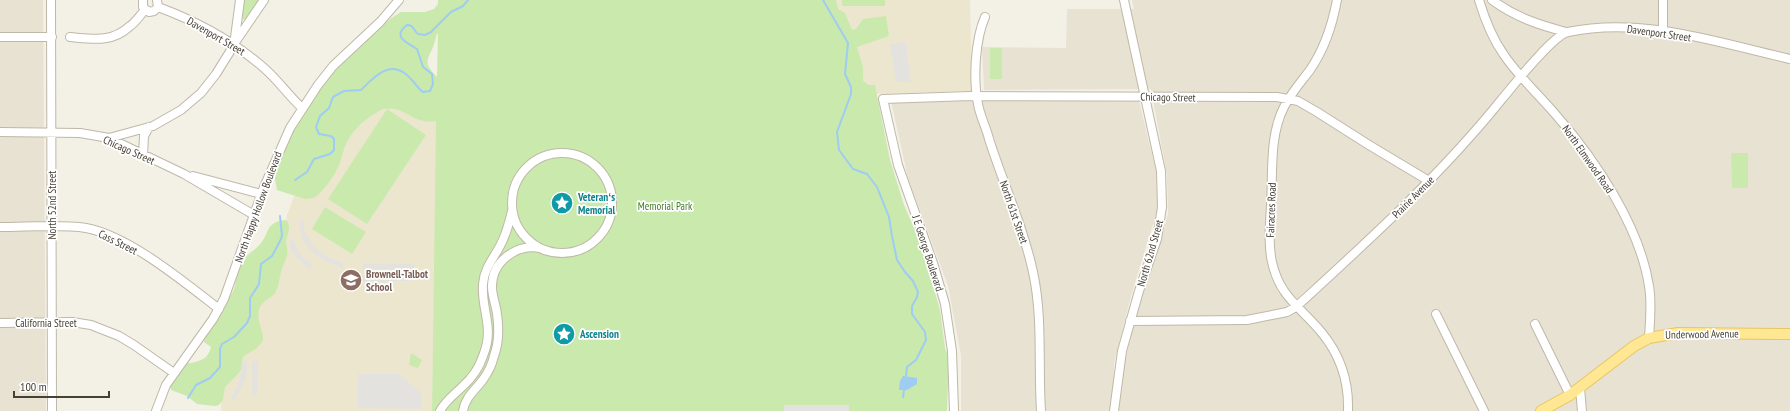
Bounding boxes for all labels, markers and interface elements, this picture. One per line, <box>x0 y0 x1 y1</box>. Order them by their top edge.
street label: Davenport Street <box>184 14 248 58</box>
street label: Davenport Street <box>1626 22 1692 44</box>
street label: Chicago Street <box>1140 90 1196 104</box>
street label: North Elmwood Road <box>1559 122 1617 196</box>
street label: Chicago Street <box>101 132 157 168</box>
street label: North Happy Hollow Boulevard <box>231 149 285 264</box>
street label: North 52nd Street <box>45 171 59 239</box>
street label: Prairie Avenue <box>1389 173 1437 221</box>
street label: North 61st Street <box>997 179 1031 245</box>
street label: Fairacres Road <box>1263 182 1279 238</box>
place icon: Veteranʻs Memorial <box>549 190 575 216</box>
place label: Veteranʻs Memorial <box>577 190 615 217</box>
park label: Memorial Park <box>638 199 693 213</box>
street label: J E George Boulevard <box>909 212 947 293</box>
street label: North 62nd Street <box>1134 218 1166 288</box>
street label: Cass Street <box>96 227 140 257</box>
school or university icon: Brownell-Talbot School <box>338 267 364 293</box>
place label: Brownell-Talbot School <box>366 267 429 294</box>
street label: California Street <box>15 316 77 330</box>
place icon: Ascension <box>551 321 577 347</box>
street label: Underwood Avenue <box>1665 326 1739 342</box>
place label: Ascension <box>579 327 619 341</box>
scale bar <box>14 373 109 399</box>
text: 100 m <box>20 379 47 394</box>

